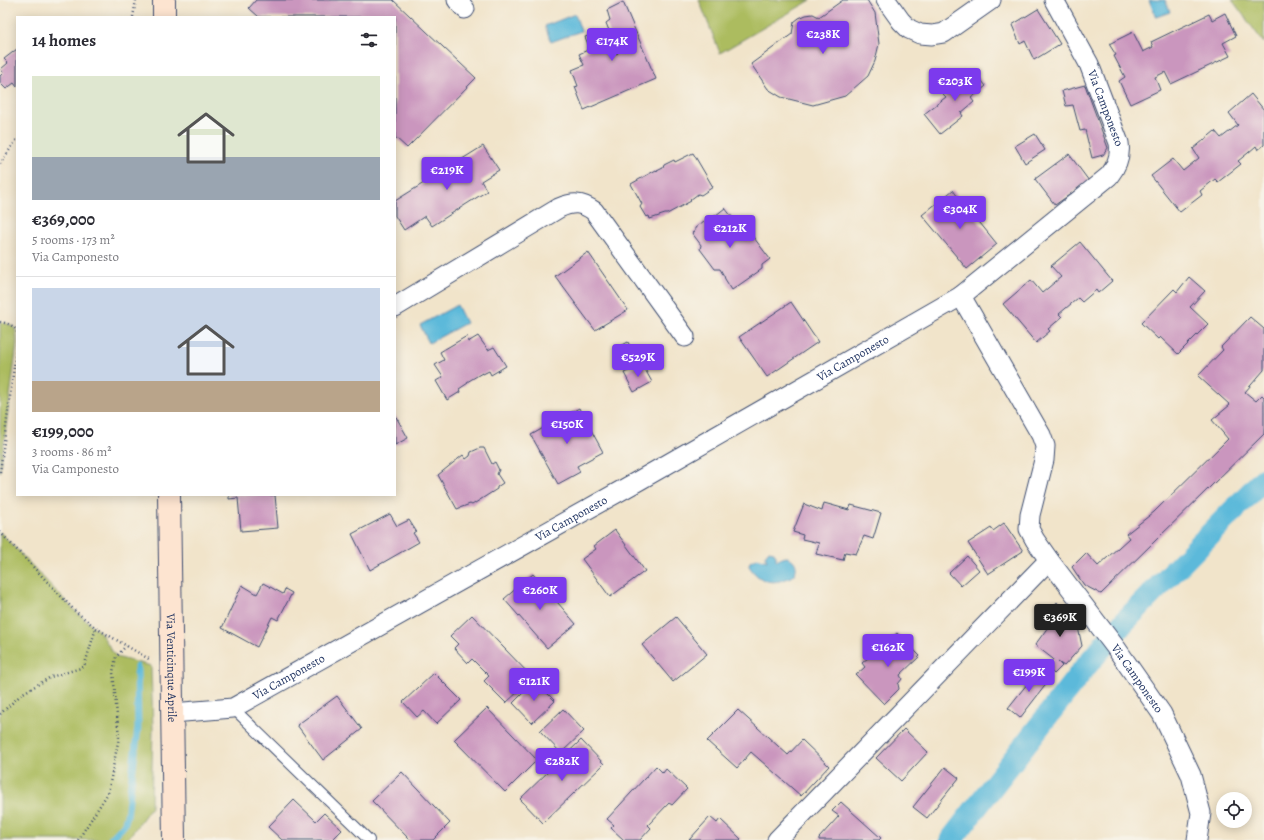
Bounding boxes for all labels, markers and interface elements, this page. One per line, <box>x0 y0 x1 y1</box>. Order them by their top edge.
pin: €238K <box>795 21 851 55</box>
text: €238K <box>806 25 840 42</box>
pin: €174K <box>584 28 640 62</box>
text: 14 homes <box>32 29 96 52</box>
icon: filters <box>358 29 380 51</box>
text: €174K <box>596 32 628 49</box>
street label: Via Camponesto <box>1084 67 1127 148</box>
pin: €203K <box>927 68 983 102</box>
text: €203K <box>938 72 972 89</box>
icon: home <box>170 102 242 174</box>
pin: €219K <box>419 157 475 191</box>
text: €219K <box>431 161 463 178</box>
pin: €304K <box>932 196 988 230</box>
text: €304K <box>943 200 977 217</box>
text: €369,000 <box>32 208 95 231</box>
pin: €212K <box>702 215 758 249</box>
text: €212K <box>713 219 747 236</box>
text: 5 rooms · 173 m² <box>32 231 115 248</box>
text: Via Camponesto <box>32 248 119 265</box>
icon: home <box>170 314 242 386</box>
street label: Via Camponesto <box>813 331 892 385</box>
pin: €529K <box>610 344 666 378</box>
text: €529K <box>621 348 655 365</box>
pin: €150K <box>539 411 595 445</box>
text: €150K <box>551 415 583 432</box>
text: €199,000 <box>32 420 94 443</box>
text: 3 rooms · 86 m² <box>32 443 112 460</box>
text: Via Camponesto <box>32 460 119 477</box>
street label: Via Camponesto <box>531 492 610 546</box>
pin: €260K <box>512 577 568 611</box>
text: €260K <box>523 581 557 598</box>
pin: €369K <box>1032 604 1088 638</box>
text: €369K <box>1043 608 1077 625</box>
street label: Via Venticinque Aprile <box>163 612 180 723</box>
pin: €162K <box>860 634 916 668</box>
text: €162K <box>871 638 905 655</box>
street label: Via Camponesto <box>1107 640 1167 716</box>
street label: Via Camponesto <box>249 650 328 704</box>
pin: €199K <box>1001 659 1057 693</box>
text: €199K <box>1013 663 1045 680</box>
pin: €121K <box>506 668 562 702</box>
text: €121K <box>518 672 550 689</box>
pin: €282K <box>534 748 590 782</box>
text: €282K <box>545 752 579 769</box>
map controls <box>1216 792 1252 828</box>
button: locate <box>1216 792 1252 828</box>

